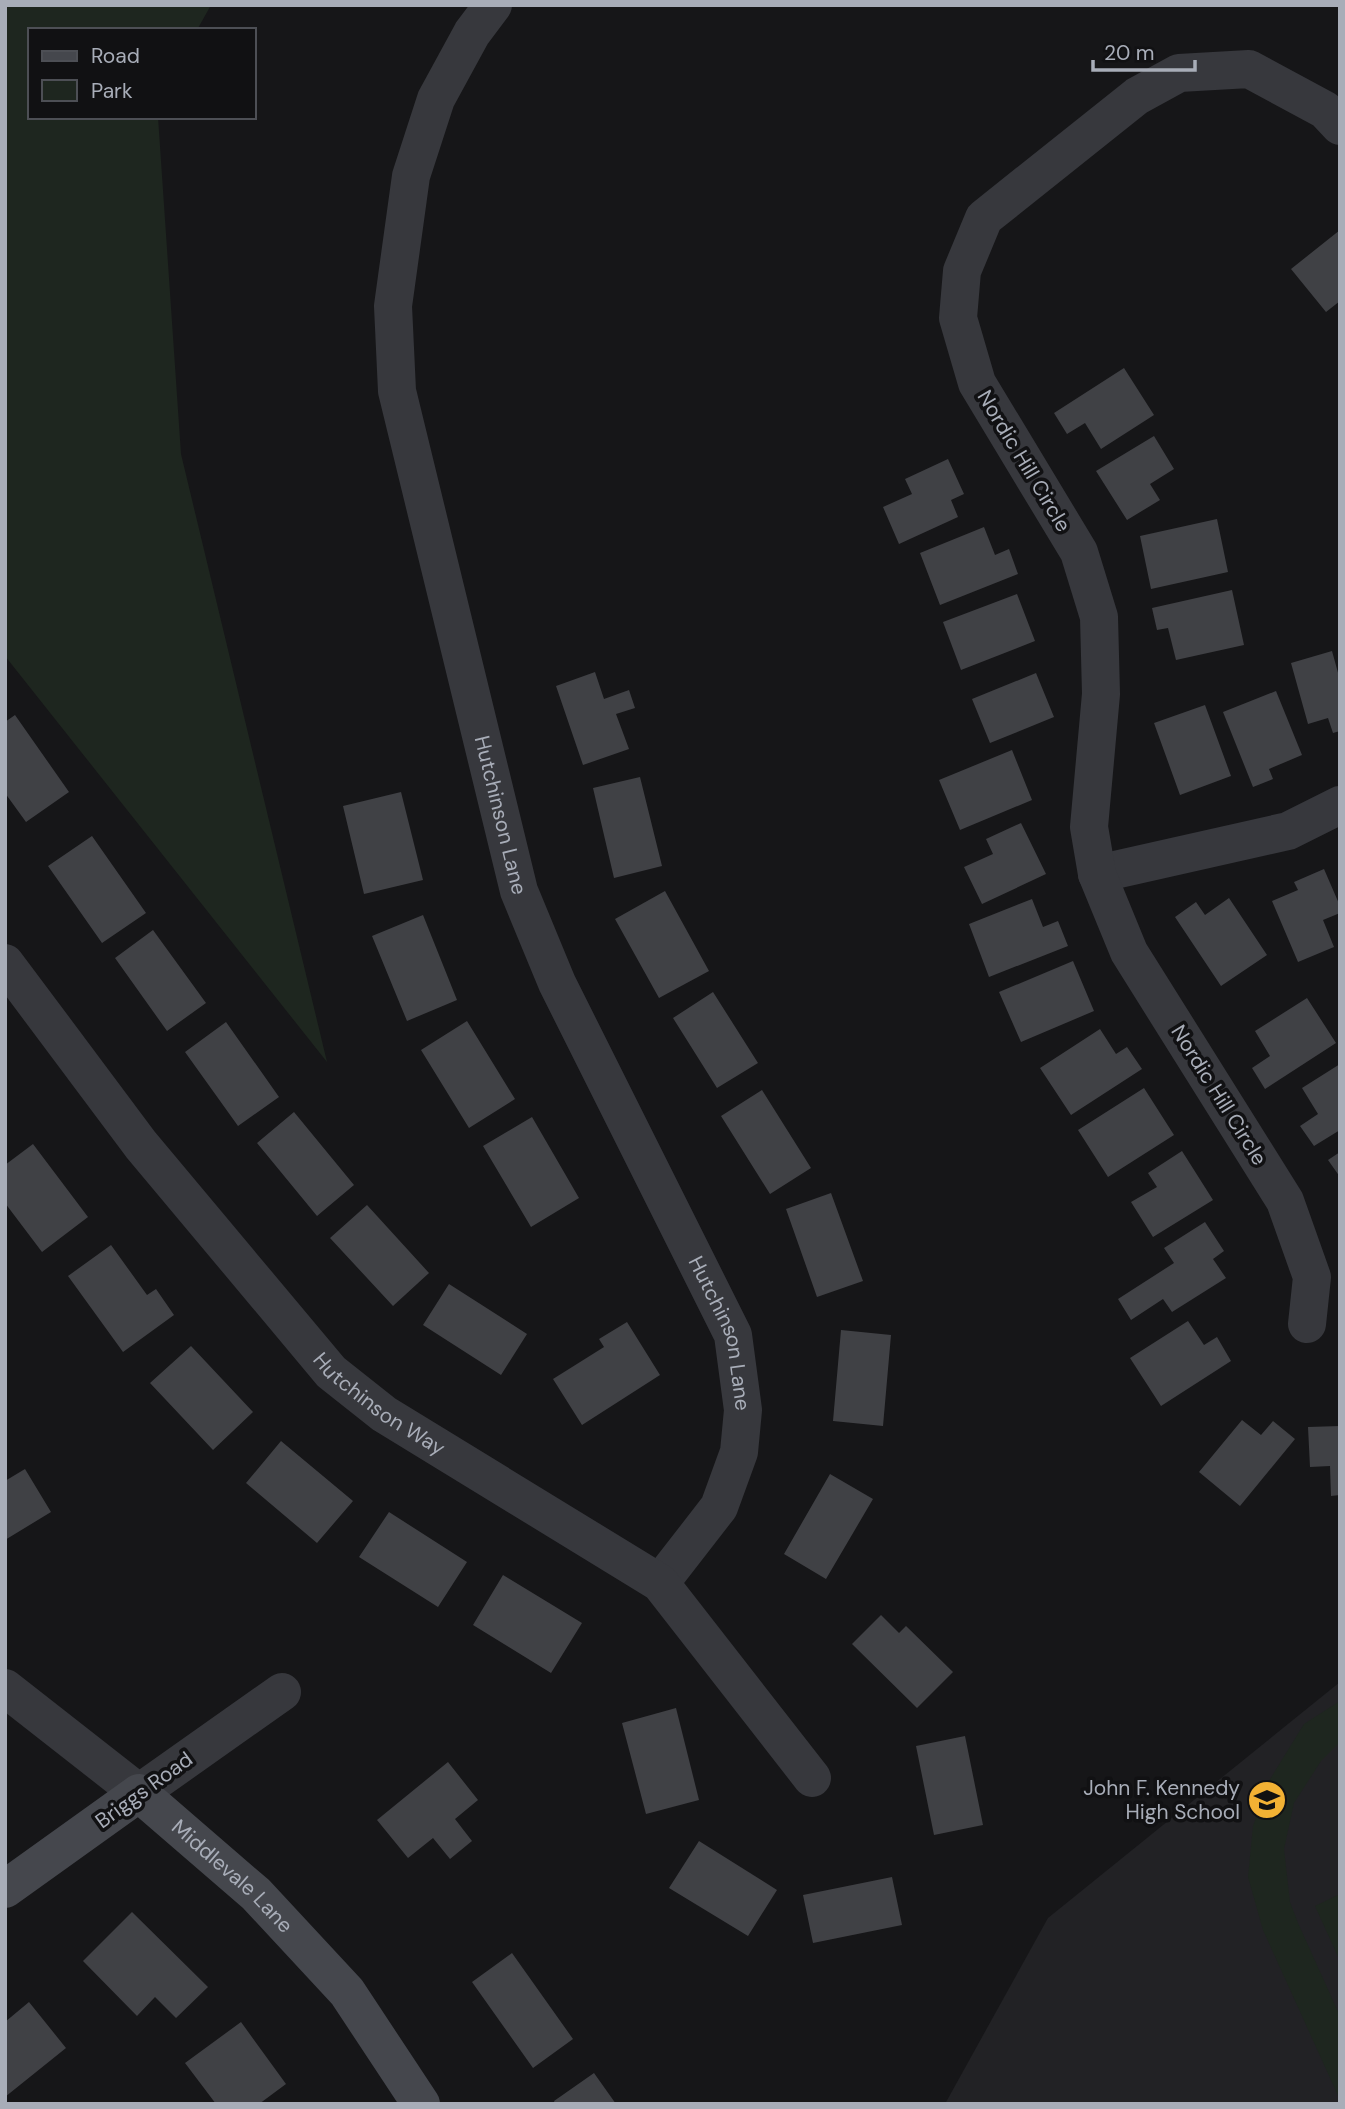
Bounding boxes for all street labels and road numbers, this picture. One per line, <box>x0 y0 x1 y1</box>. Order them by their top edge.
street label: Nordic Hill Circle <box>971 385 1077 537</box>
street label: Hutchinson Lane <box>468 733 533 897</box>
street label: Nordic Hill Circle <box>1165 1020 1273 1171</box>
street label: Hutchinson Lane <box>682 1251 757 1412</box>
street label: Hutchinson Way <box>307 1347 451 1462</box>
street label: Briggs Road <box>90 1745 198 1835</box>
street label: Middlevale Lane <box>166 1813 299 1939</box>

